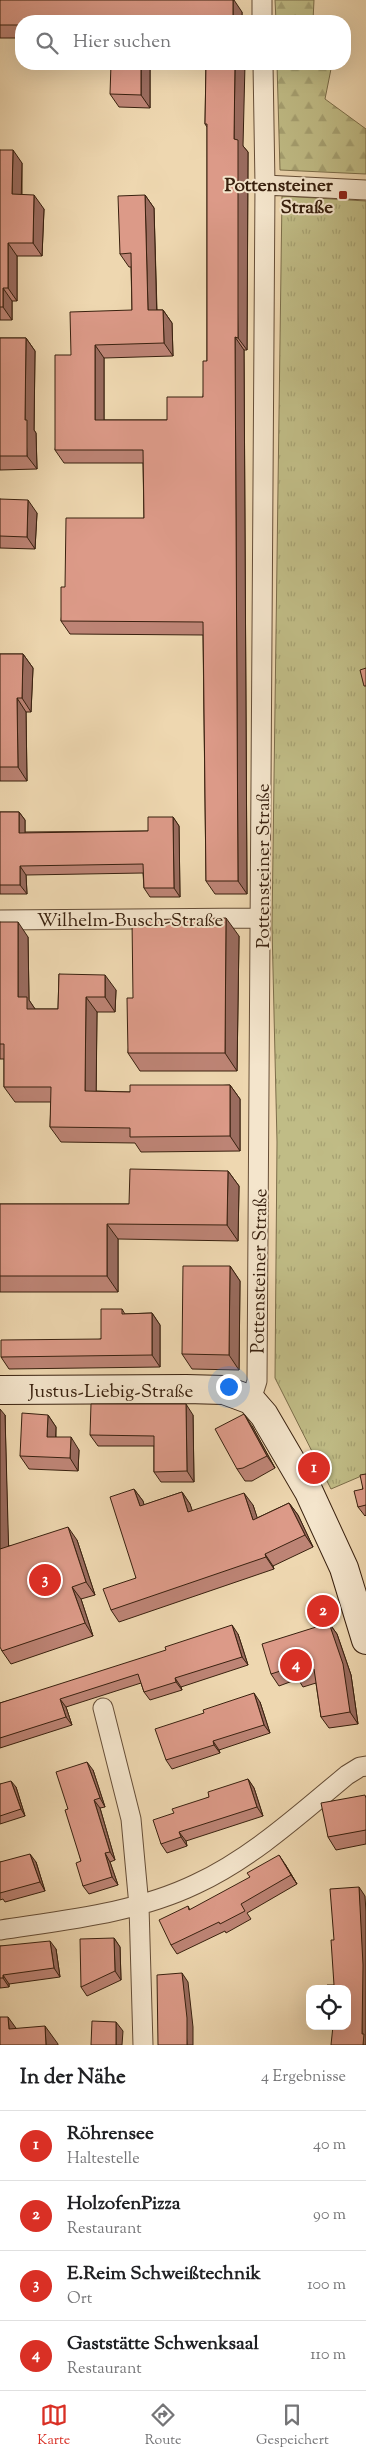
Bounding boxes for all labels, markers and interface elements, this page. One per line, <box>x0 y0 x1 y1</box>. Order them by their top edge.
search box <box>15 15 351 70</box>
icon: search <box>33 29 61 57</box>
text: Hier suchen <box>73 29 171 56</box>
place label: Pottensteiner Straße <box>224 173 334 222</box>
marker: Pottensteiner Straße <box>337 189 349 201</box>
street label: Pottensteiner Straße <box>251 783 278 949</box>
street label: Wilhelm-Busch-Straße <box>37 908 223 935</box>
street label: Pottensteiner Straße <box>246 1188 275 1354</box>
your location <box>216 1374 242 1400</box>
street label: Justus-Liebig-Straße <box>28 1379 193 1406</box>
pin: 1 <box>298 1449 330 1487</box>
pin: 3 <box>29 1561 61 1599</box>
pin: 2 <box>307 1592 339 1630</box>
pin: 4 <box>280 1646 312 1684</box>
map controls <box>306 1985 351 2030</box>
button: locate <box>306 1985 351 2030</box>
text: In der Nähe <box>20 2063 126 2093</box>
text: 4 Ergebnisse <box>261 2066 346 2089</box>
text: Röhrensee <box>67 2121 154 2148</box>
text: 1 <box>33 2134 39 2157</box>
text: 40 m <box>313 2134 346 2157</box>
text: Haltestelle <box>67 2148 140 2171</box>
text: HolzofenPizza <box>67 2191 180 2218</box>
text: 2 <box>32 2204 40 2227</box>
text: 90 m <box>313 2204 346 2227</box>
text: Restaurant <box>67 2218 142 2241</box>
text: E.Reim Schweißtechnik <box>67 2261 261 2288</box>
text: 3 <box>33 2274 39 2297</box>
text: 100 m <box>307 2274 346 2297</box>
text: Ort <box>67 2288 92 2311</box>
text: Gaststätte Schwenksaal <box>67 2331 259 2358</box>
text: 4 <box>32 2344 40 2367</box>
text: 110 m <box>310 2344 346 2367</box>
text: Restaurant <box>67 2358 142 2381</box>
tab: Karte <box>37 2401 70 2451</box>
tab: Route <box>145 2401 182 2451</box>
tab: Gespeichert <box>256 2401 329 2451</box>

